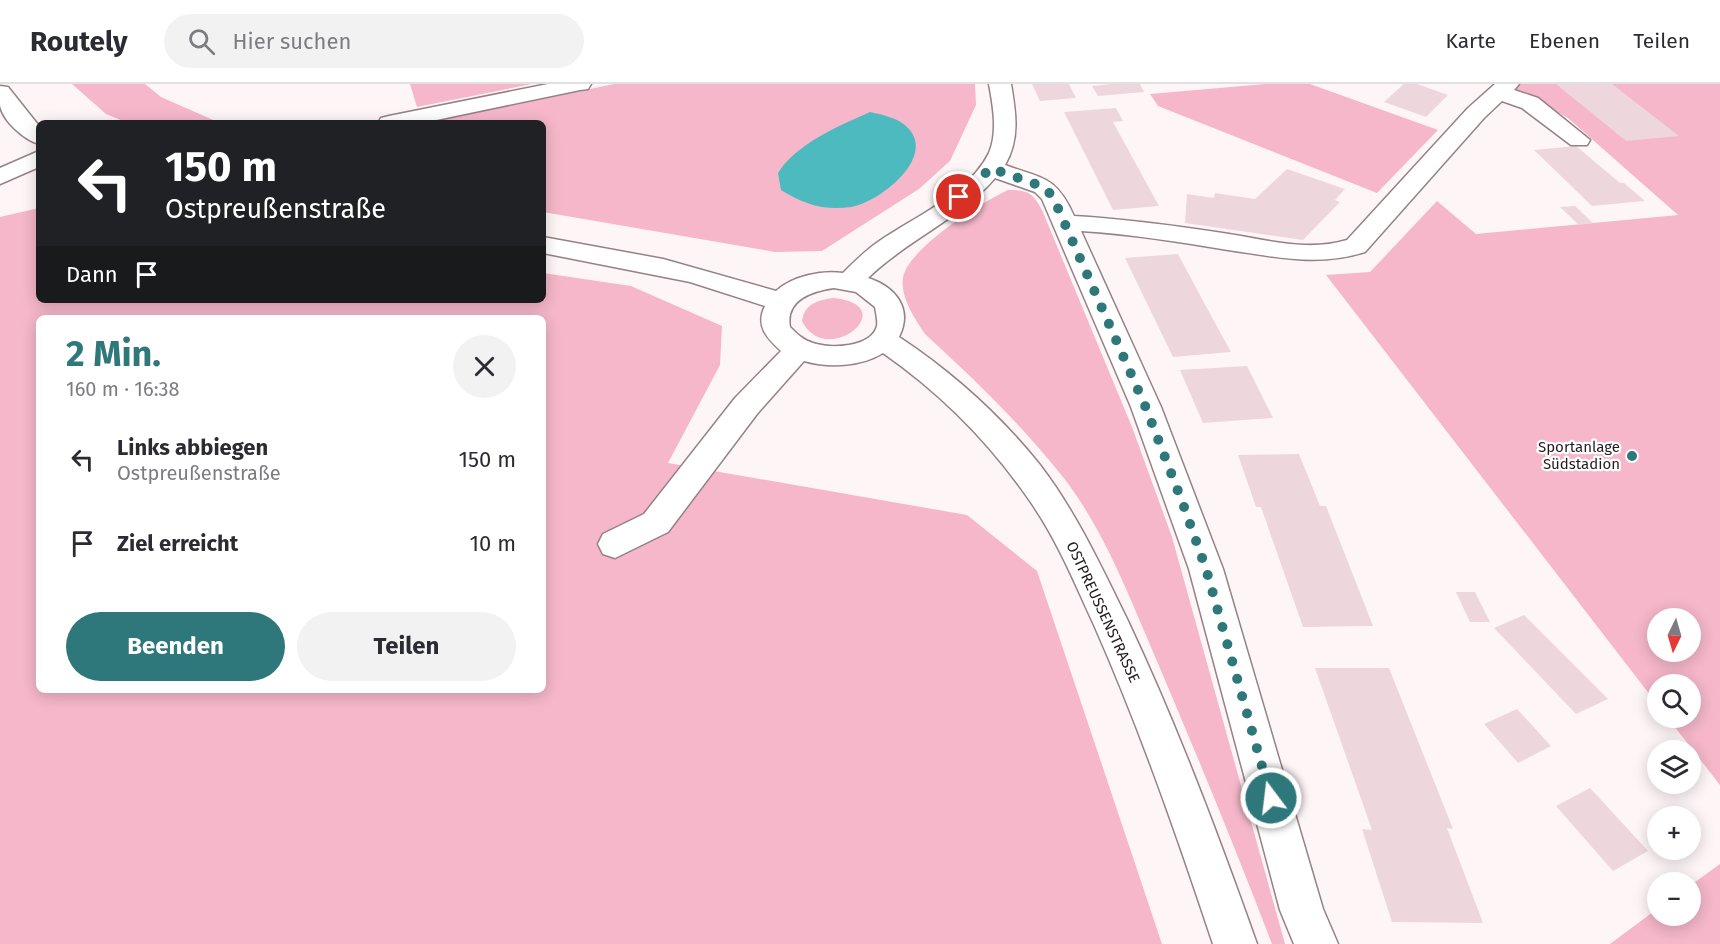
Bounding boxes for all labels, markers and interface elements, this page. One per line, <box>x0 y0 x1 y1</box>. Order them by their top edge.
search box <box>164 14 584 68</box>
text: Routely <box>30 25 128 58</box>
icon: search <box>185 25 218 58</box>
text: Hier suchen <box>233 28 351 55</box>
text: Karte <box>1445 28 1496 54</box>
text: Ebenen <box>1529 28 1600 54</box>
text: Teilen <box>1633 28 1690 54</box>
text: 150 m <box>165 142 277 192</box>
icon: left <box>66 144 144 222</box>
pin <box>933 171 984 222</box>
icon: arrive <box>942 180 975 213</box>
text: Ostpreußenstraße <box>165 193 386 225</box>
icon: arrive <box>130 258 163 291</box>
text: Dann <box>66 261 118 288</box>
text: 2 Min. <box>66 332 161 376</box>
button: close <box>453 335 516 398</box>
text: 160 m · 16:38 <box>66 377 180 401</box>
text: Links abbiegen <box>117 434 268 461</box>
place label: Sportanlage Südstadion <box>1538 438 1620 473</box>
icon: left <box>66 443 99 476</box>
text: 150 m <box>458 446 516 473</box>
marker: Sportanlage Südstadion <box>1625 449 1639 463</box>
text: Ostpreußenstraße <box>117 461 281 485</box>
icon: arrive <box>66 527 99 560</box>
text: Ziel erreicht <box>117 530 238 557</box>
text: 10 m <box>470 530 516 557</box>
street label: OSTPREUSSENSTRASSE <box>1062 539 1144 685</box>
north arrow <box>1647 608 1701 662</box>
map controls <box>1647 608 1701 926</box>
button: Beenden <box>66 612 285 681</box>
button: Teilen <box>297 612 516 681</box>
button: search <box>1647 674 1701 728</box>
button: layers <box>1647 740 1701 794</box>
position arrow <box>1239 766 1303 830</box>
button: + <box>1647 806 1701 860</box>
button: − <box>1647 872 1701 926</box>

